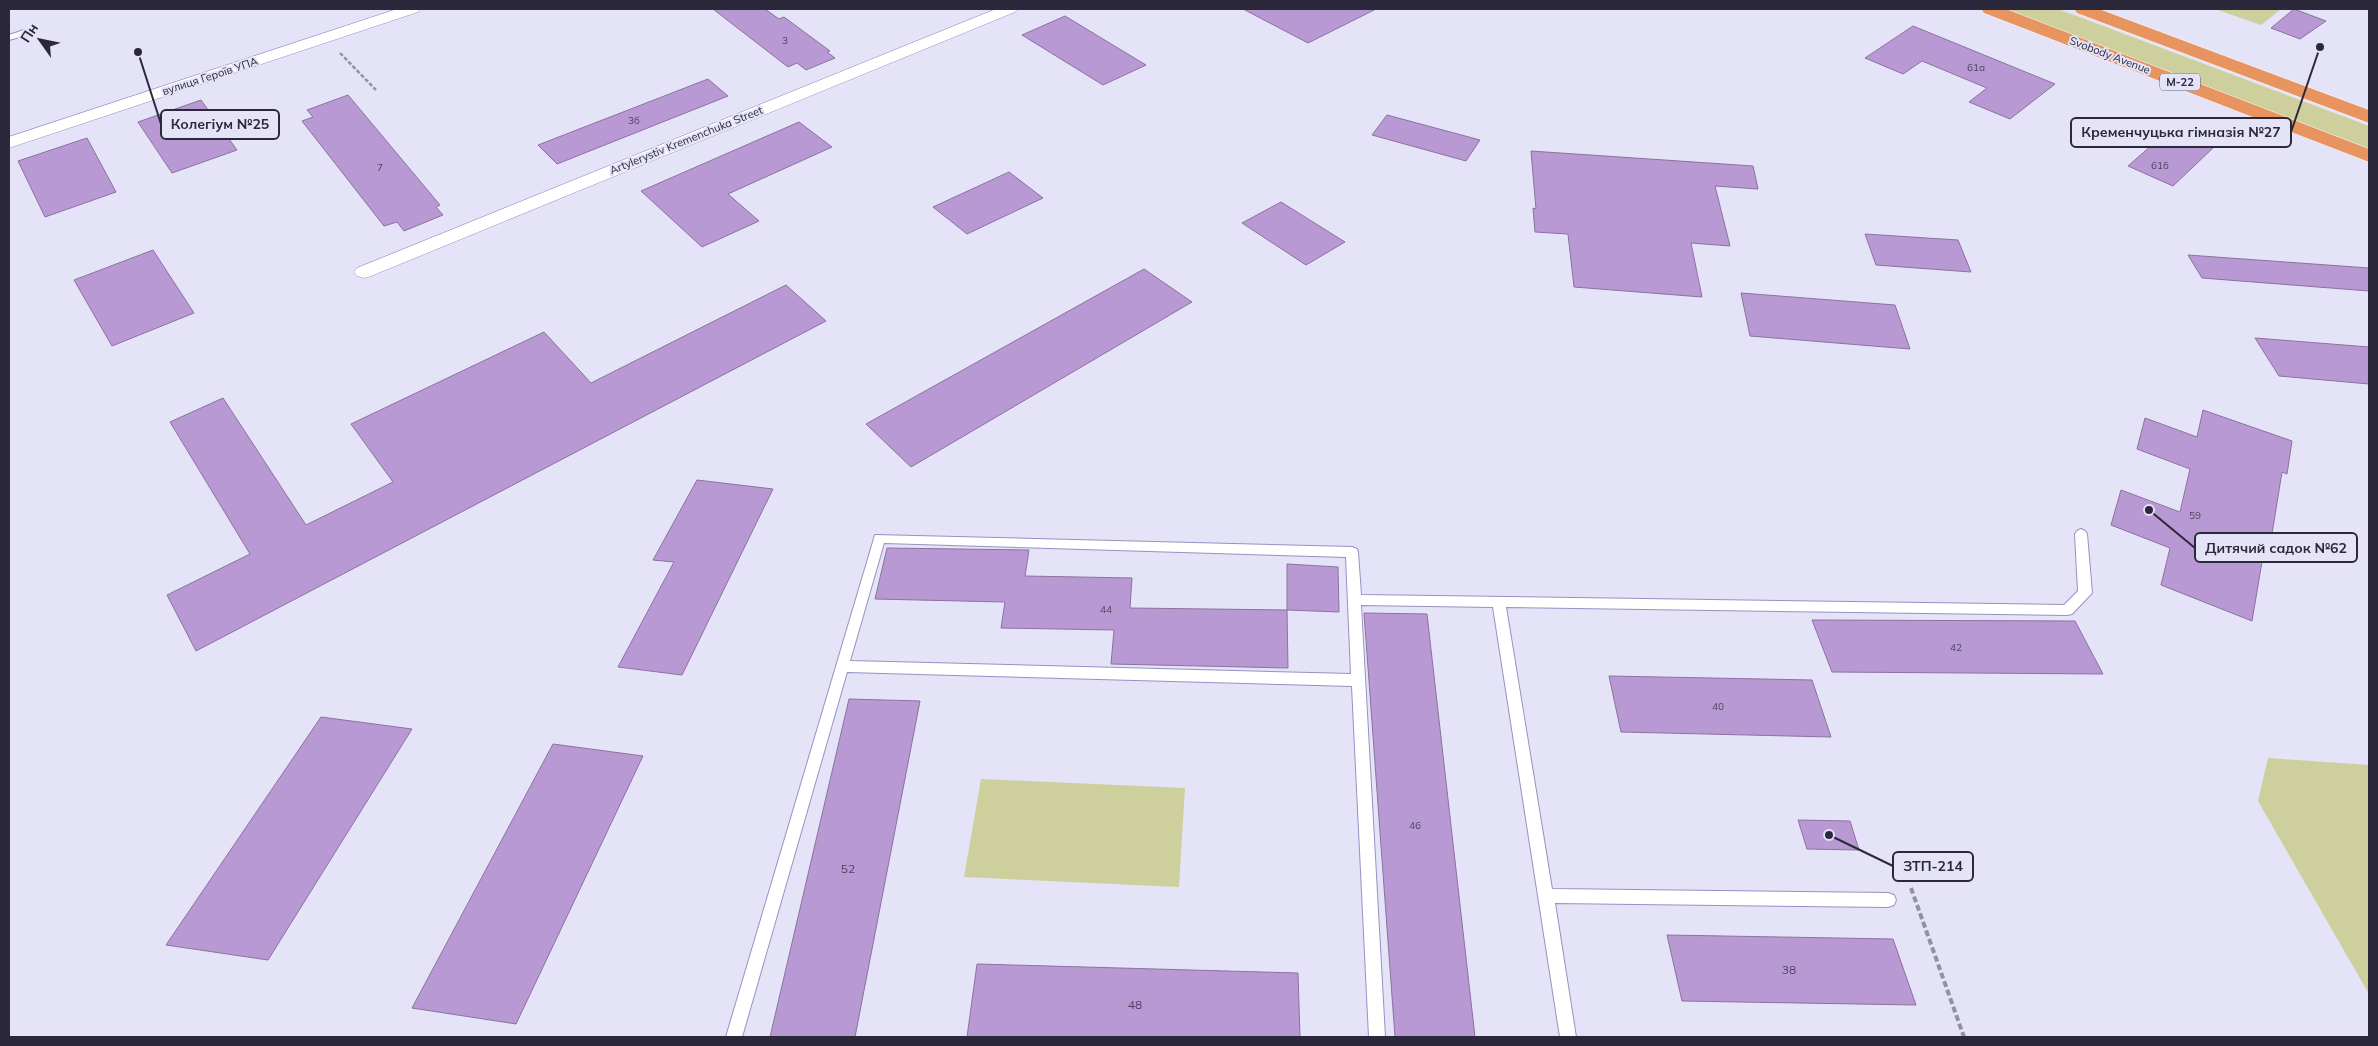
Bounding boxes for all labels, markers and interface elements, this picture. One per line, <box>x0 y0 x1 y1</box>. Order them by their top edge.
north arrow <box>15 15 65 65</box>
text: Пн <box>16 20 42 46</box>
street label: Svobody Avenue <box>2068 33 2152 77</box>
house number: 3 <box>782 34 788 47</box>
street label: вулиця Героїв УПА <box>160 54 260 98</box>
house number: 61а <box>1967 61 1985 74</box>
road number: М-22 <box>2160 74 2200 90</box>
street label: Artylerystiv Kremenchuka Street <box>607 103 765 177</box>
callout: Колегіум №25 <box>161 110 279 139</box>
house number: 3б <box>628 114 640 127</box>
text: Колегіум №25 <box>171 115 269 133</box>
callout: Кременчуцька гімназія №27 <box>2071 118 2291 147</box>
text: Кременчуцька гімназія №27 <box>2081 123 2281 141</box>
house number: 61б <box>2151 159 2169 172</box>
house number: 7 <box>377 161 383 174</box>
house number: 59 <box>2189 509 2201 522</box>
callout: Дитячий садок №62 <box>2195 533 2357 562</box>
text: Дитячий садок №62 <box>2205 539 2347 557</box>
house number: 44 <box>1100 603 1112 616</box>
house number: 42 <box>1950 641 1962 654</box>
house number: 40 <box>1712 700 1724 713</box>
house number: 46 <box>1409 819 1421 832</box>
callout: ЗТП-214 <box>1893 852 1973 881</box>
text: ЗТП-214 <box>1903 857 1963 875</box>
house number: 52 <box>841 861 855 876</box>
house number: 38 <box>1782 962 1796 977</box>
house number: 48 <box>1128 997 1142 1012</box>

